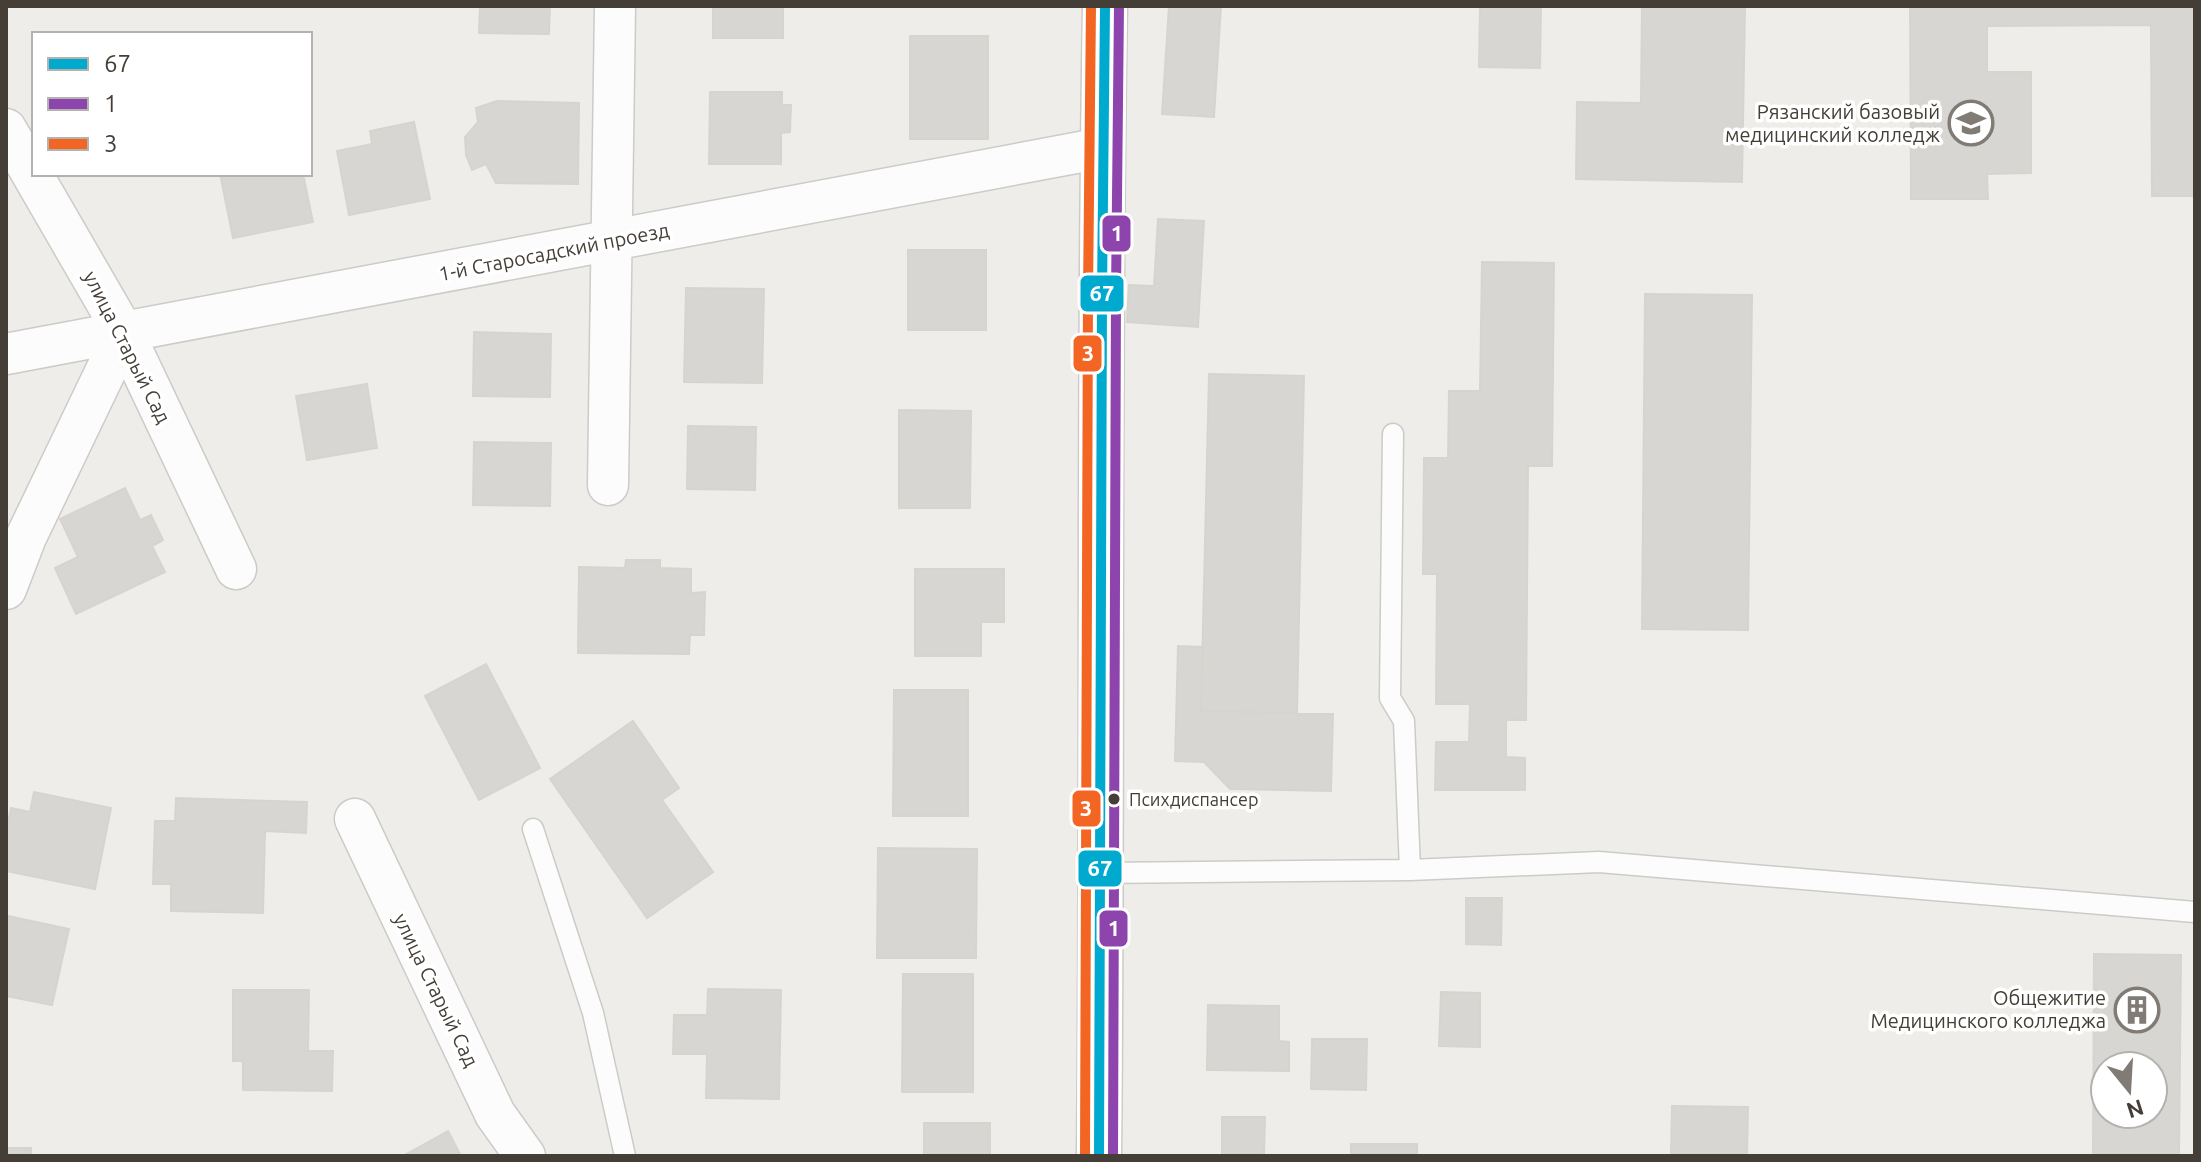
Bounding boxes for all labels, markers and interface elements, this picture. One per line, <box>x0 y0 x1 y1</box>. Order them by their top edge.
legend <box>32 32 312 176</box>
text: 67 <box>104 50 131 77</box>
text: 1 <box>104 90 118 117</box>
school or university icon: Рязанский базовый медицинский колледж <box>1947 99 1995 147</box>
place label: Рязанский базовый медицинский колледж <box>1725 100 1940 146</box>
text: 3 <box>104 130 118 157</box>
line badge: 1 <box>1101 214 1132 253</box>
street label: 1-й Старосадский проезд <box>437 218 671 285</box>
text: 1 <box>1111 220 1123 245</box>
street label: улица Старый Сад <box>79 267 176 427</box>
line badge: 67 <box>1079 274 1125 313</box>
text: 67 <box>1090 280 1114 305</box>
line badge: 3 <box>1072 334 1103 373</box>
text: 3 <box>1082 340 1094 365</box>
line badge: 3 <box>1071 789 1102 828</box>
place label: Психдиспансер <box>1129 789 1258 809</box>
marker: Психдиспансер <box>1106 791 1122 807</box>
text: 3 <box>1080 795 1092 820</box>
line badge: 67 <box>1077 849 1123 888</box>
text: 67 <box>1088 855 1112 880</box>
street label: улица Старый Сад <box>389 909 484 1070</box>
line badge: 1 <box>1098 909 1129 948</box>
text: 1 <box>1108 915 1120 940</box>
place label: Общежитие Медицинского колледжа <box>1870 986 2106 1032</box>
building icon: Общежитие Медицинского колледжа <box>2113 986 2161 1034</box>
north arrow <box>2089 1050 2169 1130</box>
text: N <box>2124 1095 2147 1124</box>

